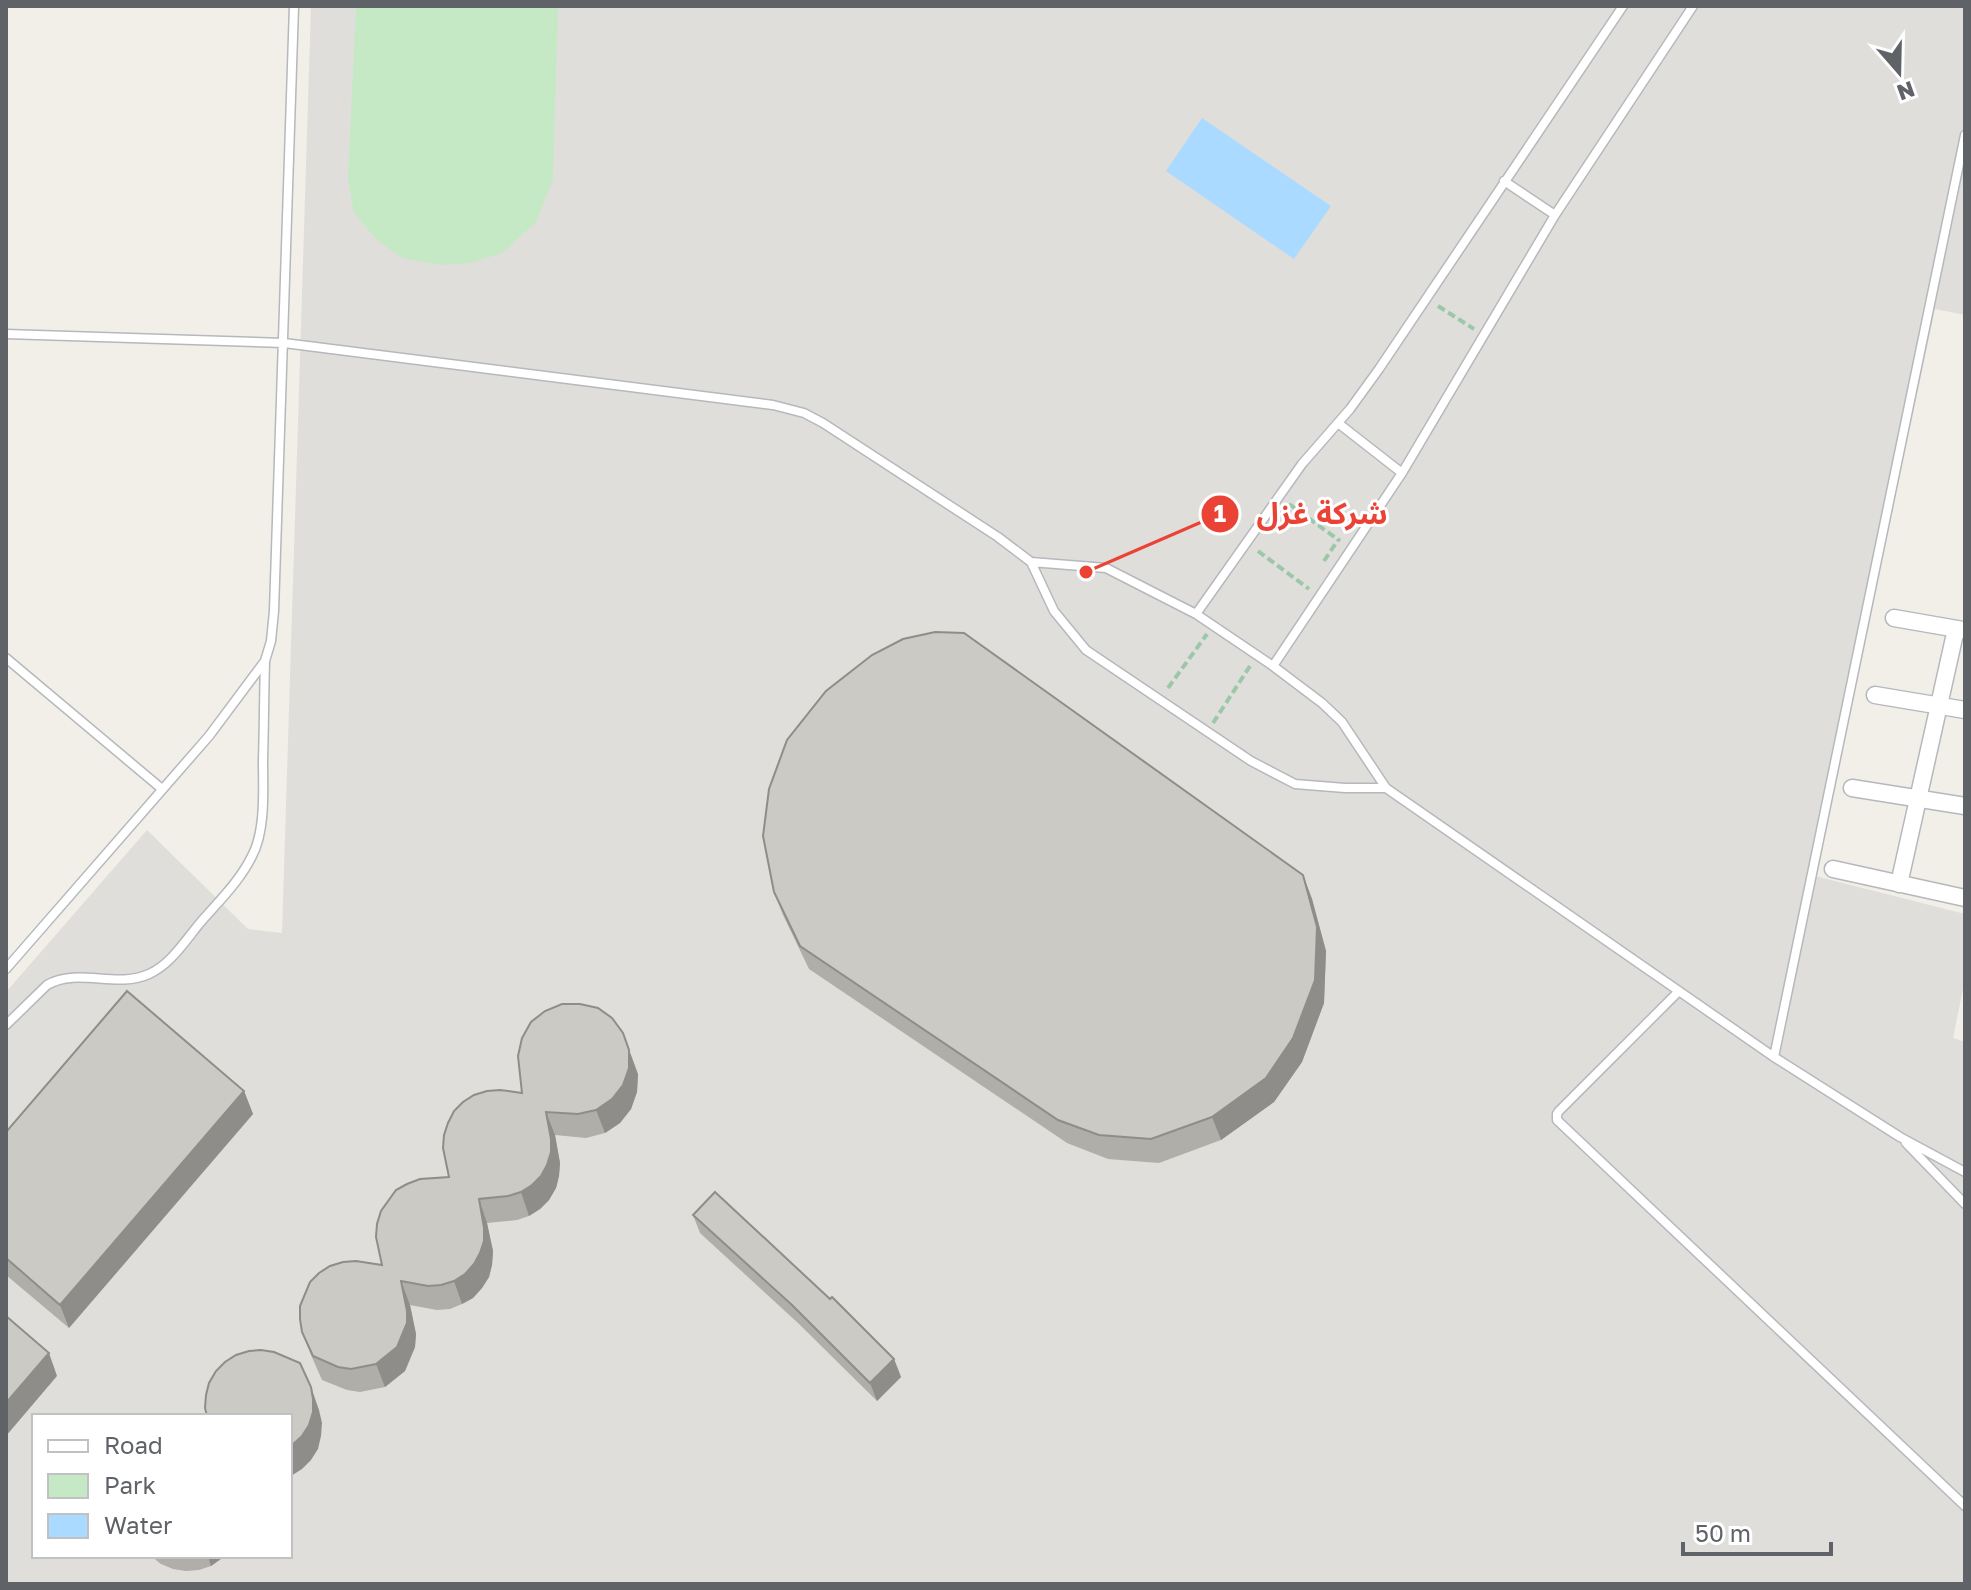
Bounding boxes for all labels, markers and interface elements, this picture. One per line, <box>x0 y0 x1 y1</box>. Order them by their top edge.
north arrow <box>1859 32 1939 112</box>
text: N <box>1894 76 1918 107</box>
callout: شركة غزل <box>1200 487 1403 541</box>
text: شركة غزل <box>1256 495 1388 531</box>
text: 1 <box>1214 498 1226 527</box>
legend <box>32 1414 292 1558</box>
text: Road <box>104 1430 163 1459</box>
text: Park <box>104 1470 156 1499</box>
scale bar <box>1683 1506 1831 1556</box>
text: Water <box>104 1510 172 1539</box>
text: 50 m <box>1695 1518 1751 1547</box>

